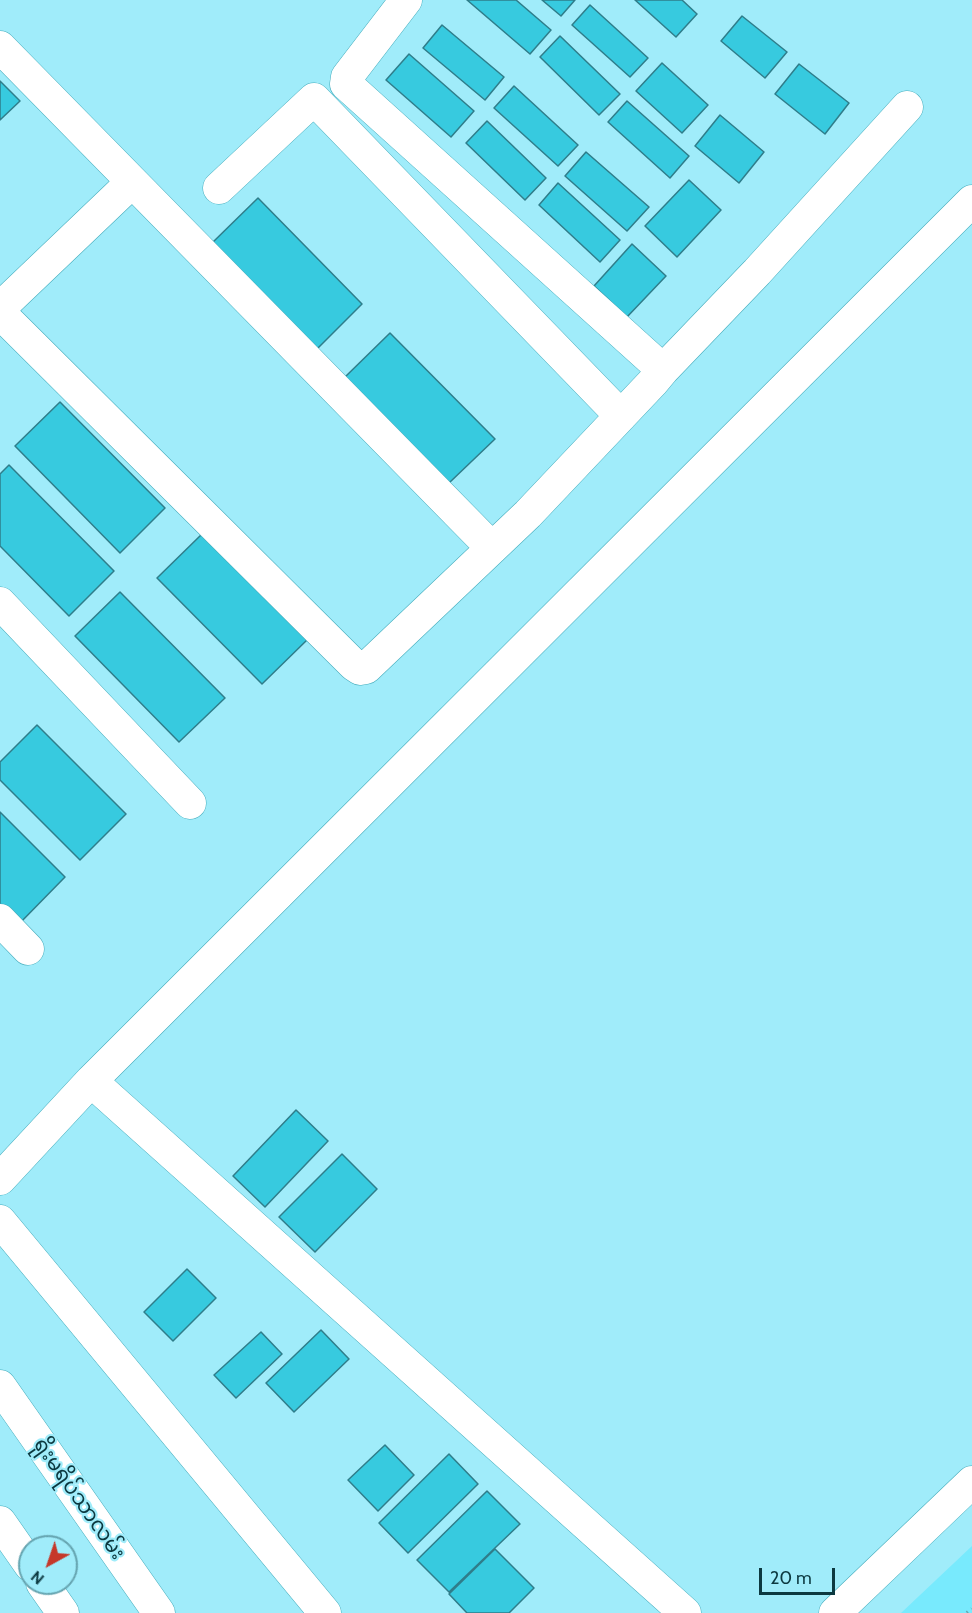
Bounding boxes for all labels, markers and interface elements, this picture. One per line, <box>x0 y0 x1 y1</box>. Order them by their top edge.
street label: ရိုးမရိပ်သာလမ်း <box>28 1433 130 1565</box>
north arrow <box>18 1535 78 1595</box>
scale bar <box>762 1556 838 1594</box>
text: N <box>27 1567 48 1589</box>
text: 20 m <box>770 1567 812 1589</box>

